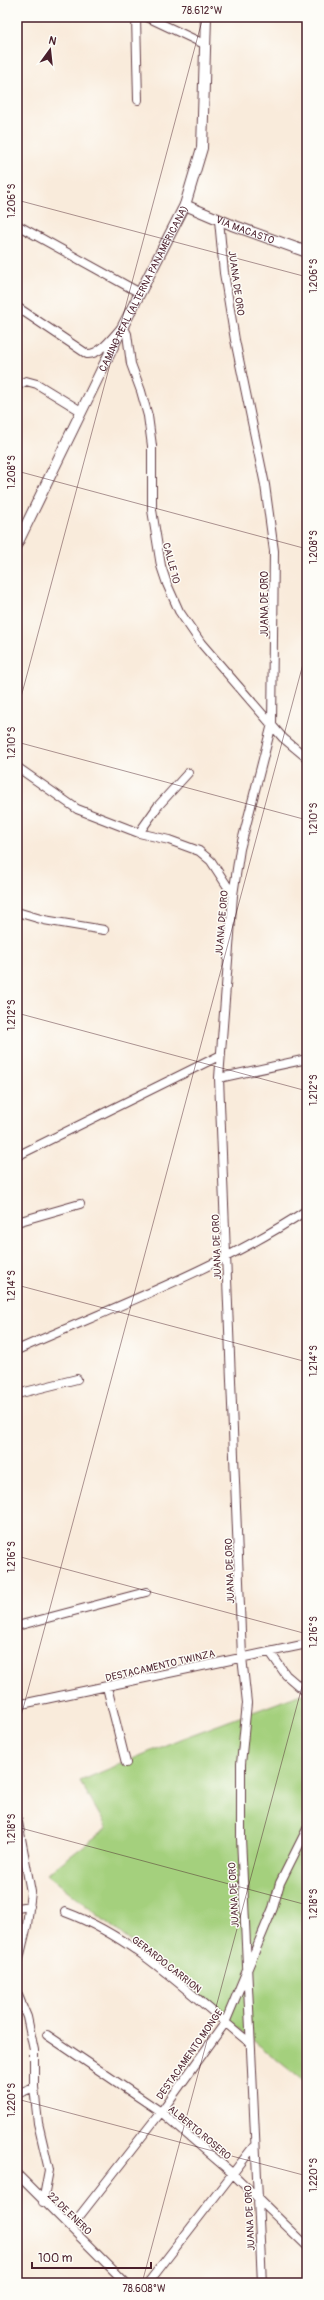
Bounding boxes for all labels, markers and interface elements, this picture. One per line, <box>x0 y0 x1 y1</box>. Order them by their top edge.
text: 78.612°W <box>182 5 223 17</box>
north arrow <box>30 30 70 70</box>
text: N <box>47 34 58 48</box>
text: 1.206°S <box>6 184 18 218</box>
street label: CAMINO REAL (ALTERNA PANAMERICANA) <box>97 204 191 374</box>
street label: VIA MACASTO <box>214 214 276 247</box>
street label: JUANA DE ORO <box>226 250 247 316</box>
text: 1.206°S <box>308 259 320 293</box>
text: 1.208°S <box>6 455 18 489</box>
text: 1.208°S <box>308 530 320 564</box>
street label: CALLE 10 <box>160 541 182 585</box>
street label: JUANA DE ORO <box>259 571 271 637</box>
text: 1.210°S <box>6 727 18 759</box>
text: 1.210°S <box>308 803 320 835</box>
street label: JUANA DE ORO <box>213 890 231 956</box>
text: 1.212°S <box>6 999 18 1031</box>
text: 1.212°S <box>308 1074 320 1106</box>
street label: JUANA DE ORO <box>210 1214 224 1280</box>
text: 1.214°S <box>6 1270 18 1302</box>
text: 1.214°S <box>308 1345 320 1377</box>
street label: JUANA DE ORO <box>223 1538 237 1604</box>
text: 1.216°S <box>6 1541 18 1573</box>
text: 1.216°S <box>308 1616 320 1648</box>
street label: DESTACAMENTO TWINZA <box>104 1647 217 1684</box>
text: 1.218°S <box>6 1813 18 1844</box>
street label: JUANA DE ORO <box>226 1862 242 1928</box>
text: 1.218°S <box>308 1888 320 1919</box>
street label: GERARDO CARRION <box>129 1934 204 1996</box>
street label: DESTACAMENTO MONGE <box>154 2007 226 2102</box>
text: 1.220°S <box>6 2083 18 2117</box>
street label: ALBERTO ROSERO <box>166 2103 233 2162</box>
text: 1.220°S <box>308 2158 320 2192</box>
street label: JUANA DE ORO <box>242 2185 258 2251</box>
street label: 22 DE ENERO <box>45 2190 94 2238</box>
scale bar <box>32 2244 151 2270</box>
text: 100 m <box>38 2251 73 2266</box>
text: 78.608°W <box>122 2283 166 2295</box>

